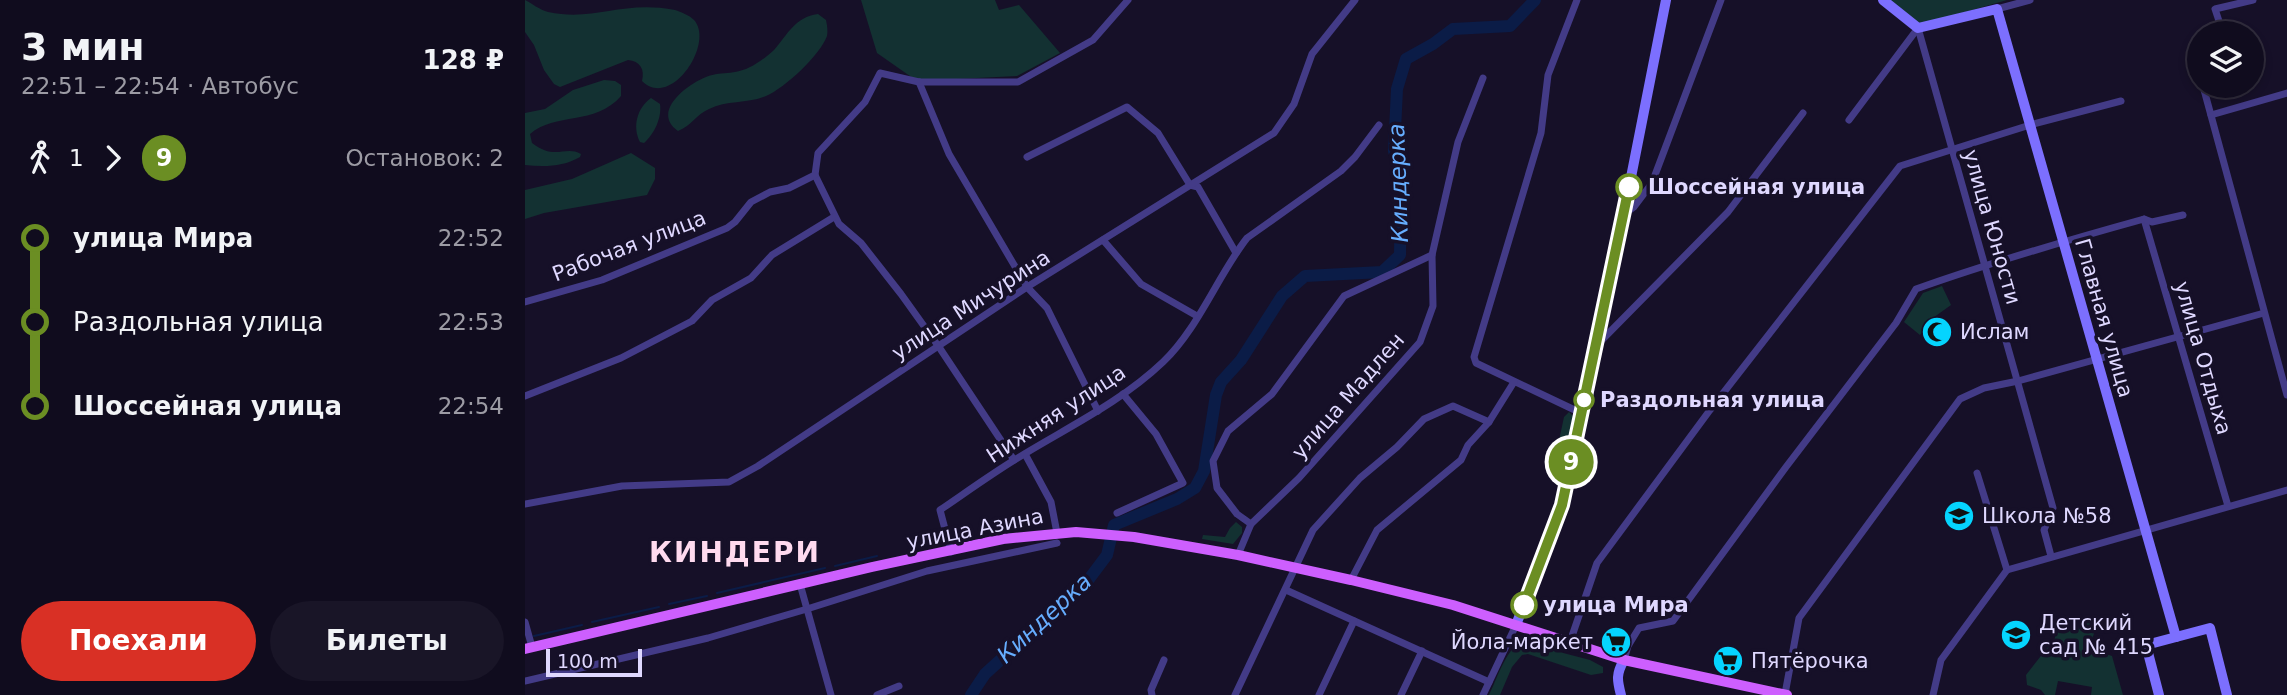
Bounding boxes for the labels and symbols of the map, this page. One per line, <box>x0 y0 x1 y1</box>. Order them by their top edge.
water label: Киндерка <box>1383 123 1413 243</box>
street label: улица Юности <box>1958 147 2026 307</box>
marker: Шоссейная улица <box>1616 174 1642 200</box>
place label: Шоссейная улица <box>1648 175 1865 199</box>
street label: Рабочая улица <box>549 206 709 286</box>
street label: Главная улица <box>2070 236 2138 400</box>
street label: улица Мичурина <box>888 245 1054 365</box>
street label: улица Отдыха <box>2170 279 2236 437</box>
mosque icon: Ислам <box>1920 315 1954 349</box>
place label: Ислам <box>1960 320 2029 344</box>
street label: улица Мадлен <box>1287 328 1409 464</box>
street label: Нижняя улица <box>982 360 1130 468</box>
place label: Раздольная улица <box>1600 388 1825 412</box>
marker: Раздольная улица <box>1574 390 1594 410</box>
line badge: 9 <box>1548 439 1594 485</box>
school or university icon: Школа №58 <box>1942 499 1976 533</box>
street label: улица Азина <box>904 504 1046 554</box>
place label: Школа №58 <box>1982 504 2112 528</box>
district label: КИНДЕРИ <box>649 536 821 569</box>
water label: Киндерка <box>992 568 1096 668</box>
marker: улица Мира <box>1511 592 1537 618</box>
place label: улица Мира <box>1543 593 1689 617</box>
place label: Детский сад № 415 <box>2039 611 2153 659</box>
school or university icon: Детский сад № 415 <box>1999 618 2033 652</box>
supermarket icon: Йола-маркет <box>1599 625 1633 659</box>
place label: Йола-маркет <box>1451 629 1593 654</box>
supermarket icon: Пятёрочка <box>1711 644 1745 678</box>
scale bar <box>546 646 642 678</box>
place label: Пятёрочка <box>1751 649 1869 673</box>

